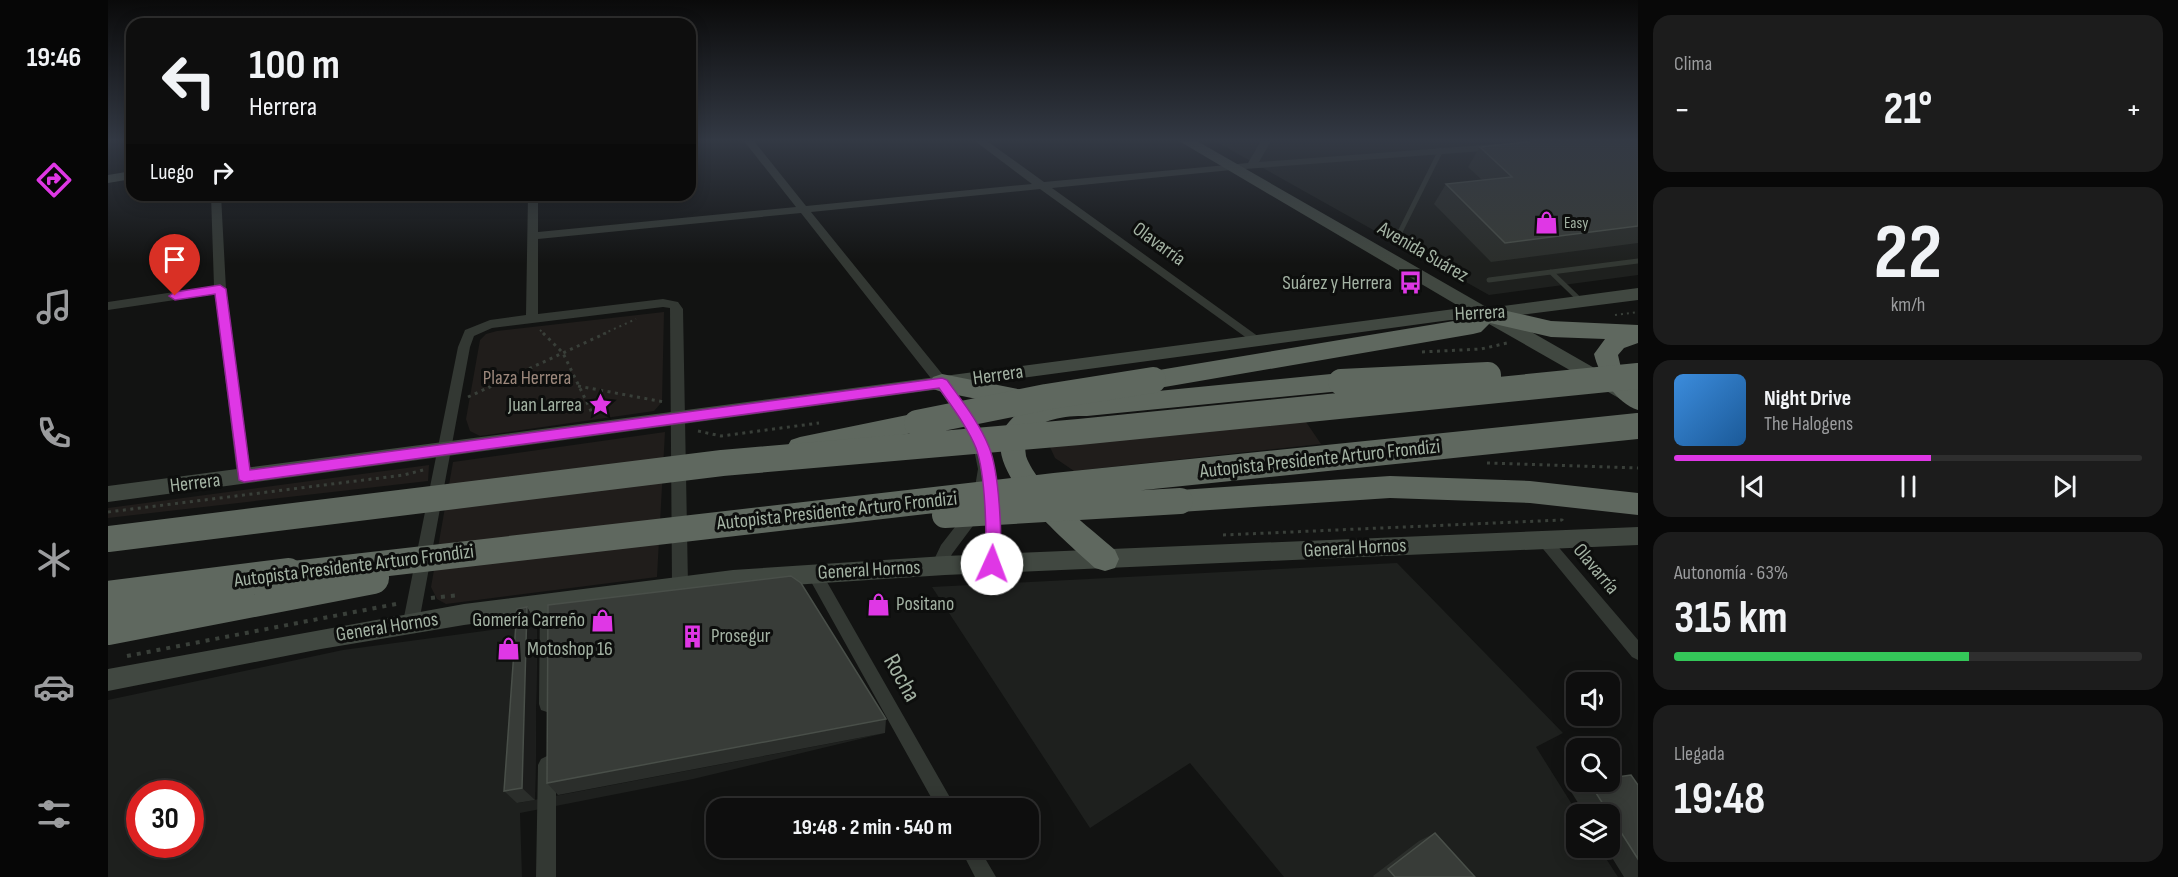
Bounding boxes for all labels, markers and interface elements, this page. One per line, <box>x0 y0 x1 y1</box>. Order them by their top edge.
text: 100 m <box>249 40 340 91</box>
text: 19:46 <box>27 42 81 74</box>
icon: left <box>150 42 228 120</box>
text: Clima <box>1674 52 1712 76</box>
text: 21° <box>1884 82 1932 137</box>
text: − <box>1674 90 1690 130</box>
text: + <box>2126 90 2142 130</box>
text: Herrera <box>249 91 317 123</box>
icon: right <box>206 156 239 189</box>
icon: directions <box>33 159 75 201</box>
text: Luego <box>150 159 194 186</box>
text: 22 <box>1874 207 1942 300</box>
shop icon: Easy <box>1533 210 1559 236</box>
place label: Easy <box>1564 214 1588 233</box>
street label: Avenida Suárez <box>1373 216 1473 288</box>
street label: Olavarría <box>1128 217 1190 271</box>
pin <box>149 234 200 296</box>
icon: arrive <box>158 243 191 276</box>
bus stop icon: Suárez y Herrera <box>1397 270 1423 296</box>
place label: Suárez y Herrera <box>1282 271 1392 295</box>
icon: music <box>33 286 75 328</box>
text: km/h <box>1891 293 1925 317</box>
street label: Herrera <box>1454 300 1506 326</box>
street label: Herrera <box>971 360 1025 390</box>
park label: Plaza Herrera <box>483 366 571 390</box>
text: Night Drive <box>1764 385 1851 412</box>
place icon: Juan Larrea <box>587 392 613 418</box>
place label: Juan Larrea <box>507 393 582 417</box>
icon: phone <box>33 412 75 454</box>
text: The Halogens <box>1764 412 1853 436</box>
street label: Autopista Presidente Arturo Frondizi <box>1198 434 1441 484</box>
street label: Herrera <box>168 468 222 498</box>
icon: previous <box>1736 470 1769 503</box>
icon: pause <box>1892 470 1925 503</box>
icon: next <box>2048 470 2081 503</box>
street label: Autopista Presidente Arturo Frondizi <box>715 486 958 536</box>
position arrow <box>960 532 1024 596</box>
street label: General Hornos <box>1303 533 1407 563</box>
icon: climate <box>33 539 75 581</box>
street label: Autopista Presidente Arturo Frondizi <box>232 539 475 593</box>
street label: Olavarría <box>1568 539 1624 599</box>
street label: General Hornos <box>817 555 921 585</box>
text: Autonomía · 63% <box>1674 561 1788 585</box>
shop icon: Positano <box>865 591 891 617</box>
text: 315 km <box>1674 591 1788 646</box>
place label: Positano <box>896 592 954 616</box>
street label: General Hornos <box>334 607 440 647</box>
shop icon: Gomería Carreño <box>590 607 616 633</box>
place label: Gomería Carreño <box>472 608 585 632</box>
building icon: Prosegur <box>680 623 706 649</box>
place label: Prosegur <box>711 624 771 648</box>
shop icon: Motoshop 16 <box>496 636 522 662</box>
place label: Motoshop 16 <box>527 637 613 661</box>
street label: Rocha <box>877 649 927 707</box>
icon: car <box>33 666 75 708</box>
map controls <box>1566 672 1620 858</box>
button: sound <box>1566 672 1620 726</box>
button: search <box>1566 738 1620 792</box>
text: Llegada <box>1674 742 1725 766</box>
text: 19:48 <box>1674 772 1765 827</box>
speed limit sign: 30 <box>126 780 204 858</box>
icon: filters <box>33 793 75 835</box>
button: layers <box>1566 804 1620 858</box>
text: 19:48 · 2 min · 540 m <box>793 814 952 841</box>

